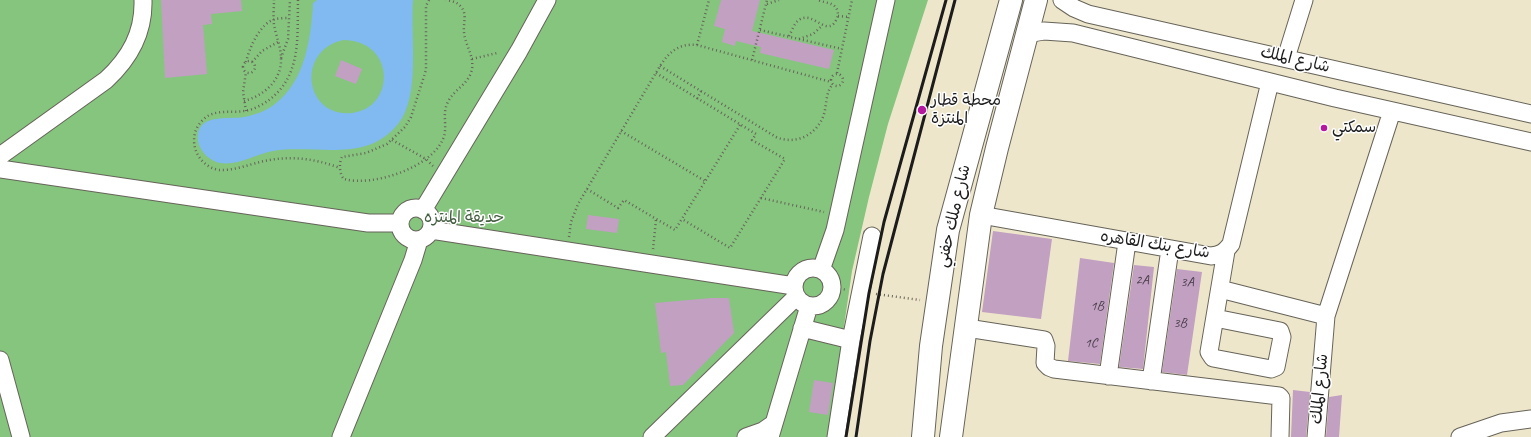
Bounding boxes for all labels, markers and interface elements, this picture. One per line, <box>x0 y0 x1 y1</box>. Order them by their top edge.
street label: شارع الملك <box>1258 43 1332 77</box>
place label: محطة قطار المنتزة <box>931 91 1001 129</box>
marker: محطة قطار المنتزة <box>916 104 928 116</box>
place label: سمكتي <box>1332 118 1376 138</box>
marker: سمكتي <box>1319 123 1329 133</box>
street label: شارع ملك حفني <box>933 163 975 269</box>
park label: حديقة المنتزه <box>424 208 504 228</box>
street label: شارع بنك القاهره <box>1099 227 1211 263</box>
house number: 2A <box>1135 272 1149 288</box>
house number: 3A <box>1180 274 1194 290</box>
house number: 1B <box>1090 298 1104 314</box>
house number: 3B <box>1173 315 1187 331</box>
house number: 1C <box>1085 335 1097 351</box>
street label: شارع الملك <box>1307 353 1333 425</box>

